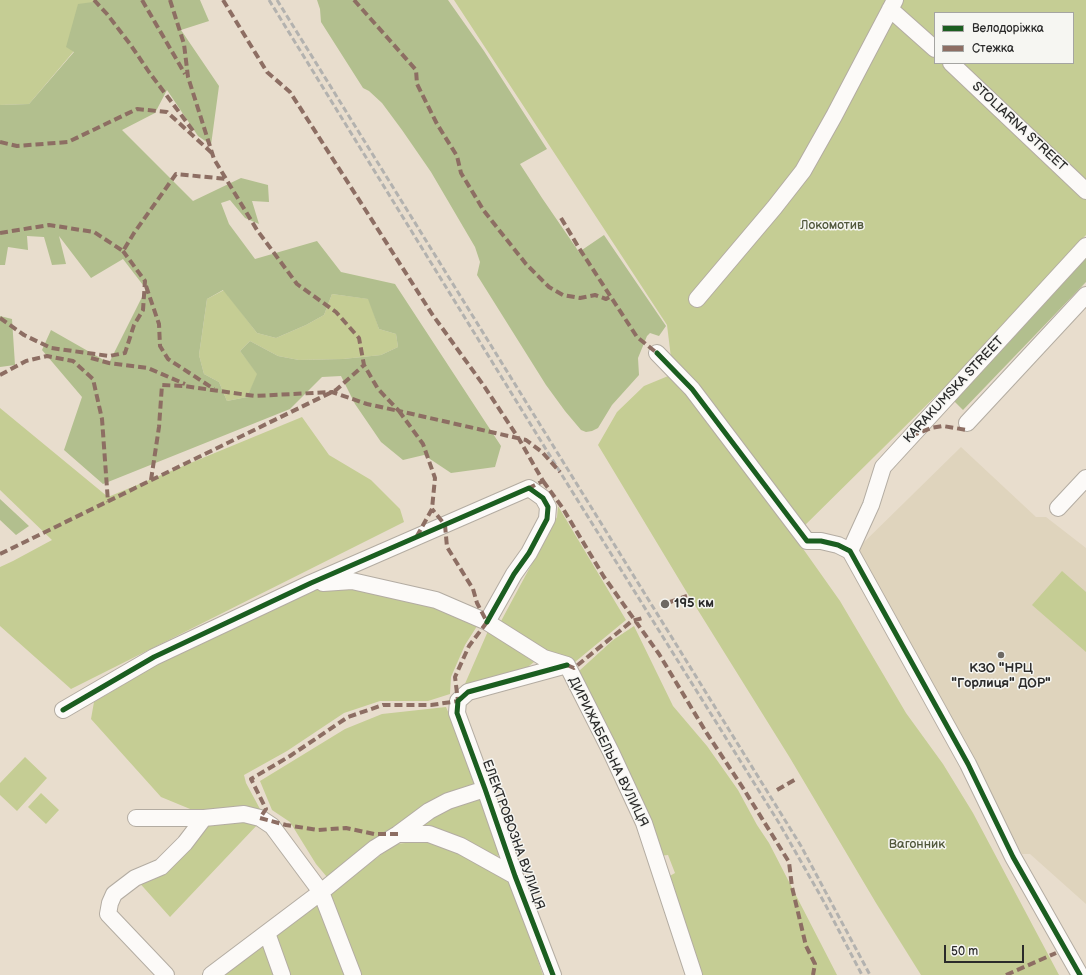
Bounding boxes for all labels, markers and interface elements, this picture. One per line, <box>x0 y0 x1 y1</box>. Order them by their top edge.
legend <box>934 12 1074 64</box>
text: Велодоріжка <box>972 21 1044 36</box>
text: Стежка <box>972 41 1014 56</box>
street label: STOLIARNA STREET <box>968 79 1070 175</box>
park label: Локомотив <box>800 218 864 234</box>
street label: KARAKUMSKA STREET <box>901 333 1007 447</box>
place label: 195 км <box>674 596 714 612</box>
marker: 195 км <box>659 598 671 610</box>
marker: КЗО "НРЦ "Горлиця" ДОР" <box>996 650 1006 660</box>
place label: КЗО "НРЦ "Горлиця" ДОР" <box>951 661 1051 692</box>
street label: ДИРИЖАБЕЛЬНА ВУЛИЦЯ <box>565 674 651 830</box>
street label: ЕЛЕКТРОВОЗНА ВУЛИЦЯ <box>479 758 547 912</box>
park label: Вагонник <box>889 837 945 853</box>
scale bar <box>946 937 1026 963</box>
text: 50 m <box>951 944 978 959</box>

